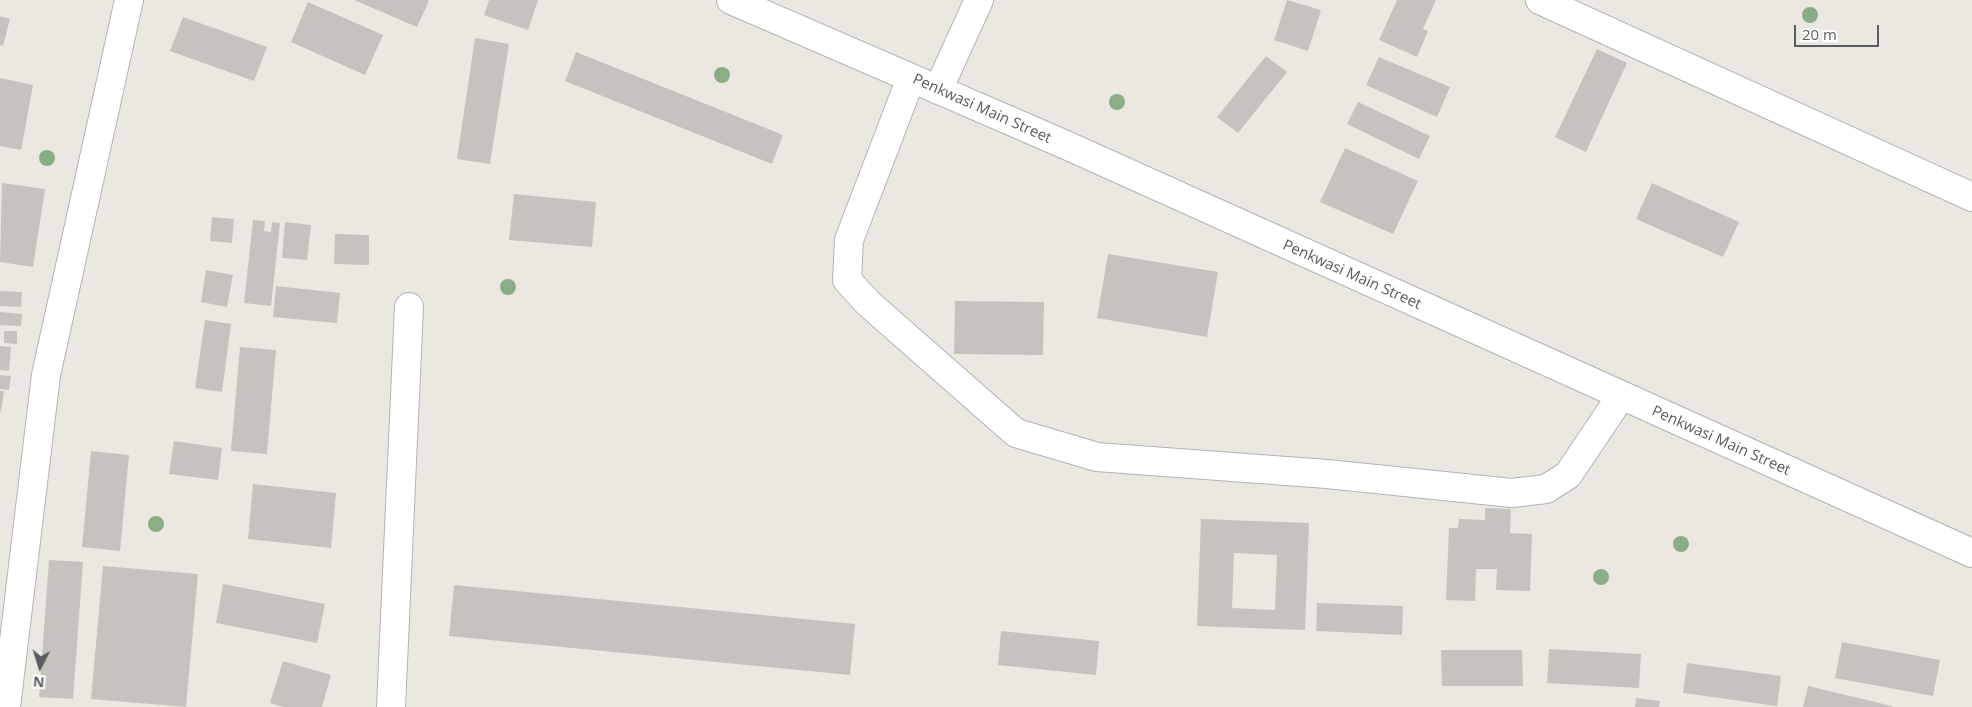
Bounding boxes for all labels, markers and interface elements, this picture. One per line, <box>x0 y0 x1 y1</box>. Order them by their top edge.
scale bar <box>1797 15 1882 47</box>
text: 20 m <box>1802 24 1837 44</box>
street label: Penkwasi Main Street <box>910 70 1054 148</box>
street label: Penkwasi Main Street <box>1280 236 1424 314</box>
street label: Penkwasi Main Street <box>1649 402 1793 480</box>
north arrow <box>15 642 65 692</box>
text: N <box>32 672 45 692</box>

